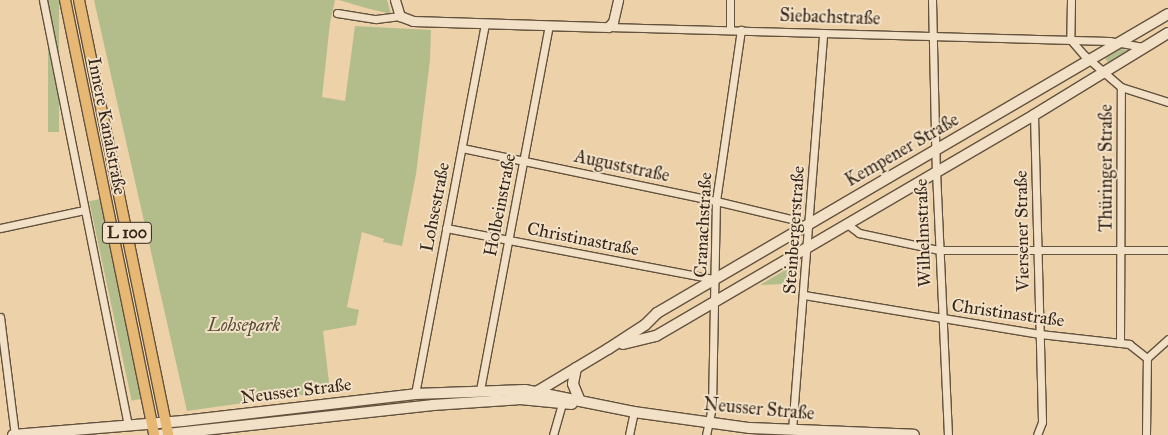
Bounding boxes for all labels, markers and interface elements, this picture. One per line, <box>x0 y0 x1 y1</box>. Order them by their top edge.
street label: Siebachstraße <box>779 4 881 30</box>
street label: Innere Kanalstraße <box>83 56 131 196</box>
street label: Thüringer Straße <box>1095 104 1117 232</box>
street label: Kempener Straße <box>841 109 963 191</box>
street label: Auguststraße <box>572 145 672 187</box>
street label: Holbeinstraße <box>479 152 521 258</box>
street label: Lohsestraße <box>416 160 454 254</box>
street label: Steinbergerstraße <box>779 165 809 295</box>
street label: Viersener Straße <box>1010 170 1034 292</box>
street label: Cranachstraße <box>689 172 717 278</box>
street label: Wilhelmstraße <box>910 178 936 288</box>
street label: Christinastraße <box>525 218 641 260</box>
road number: L 100 <box>101 220 153 247</box>
street label: Christinastraße <box>950 294 1066 332</box>
park label: Lohsepark <box>208 314 280 336</box>
street label: Neusser Straße <box>239 374 353 408</box>
street label: Neusser Straße <box>703 393 815 425</box>

